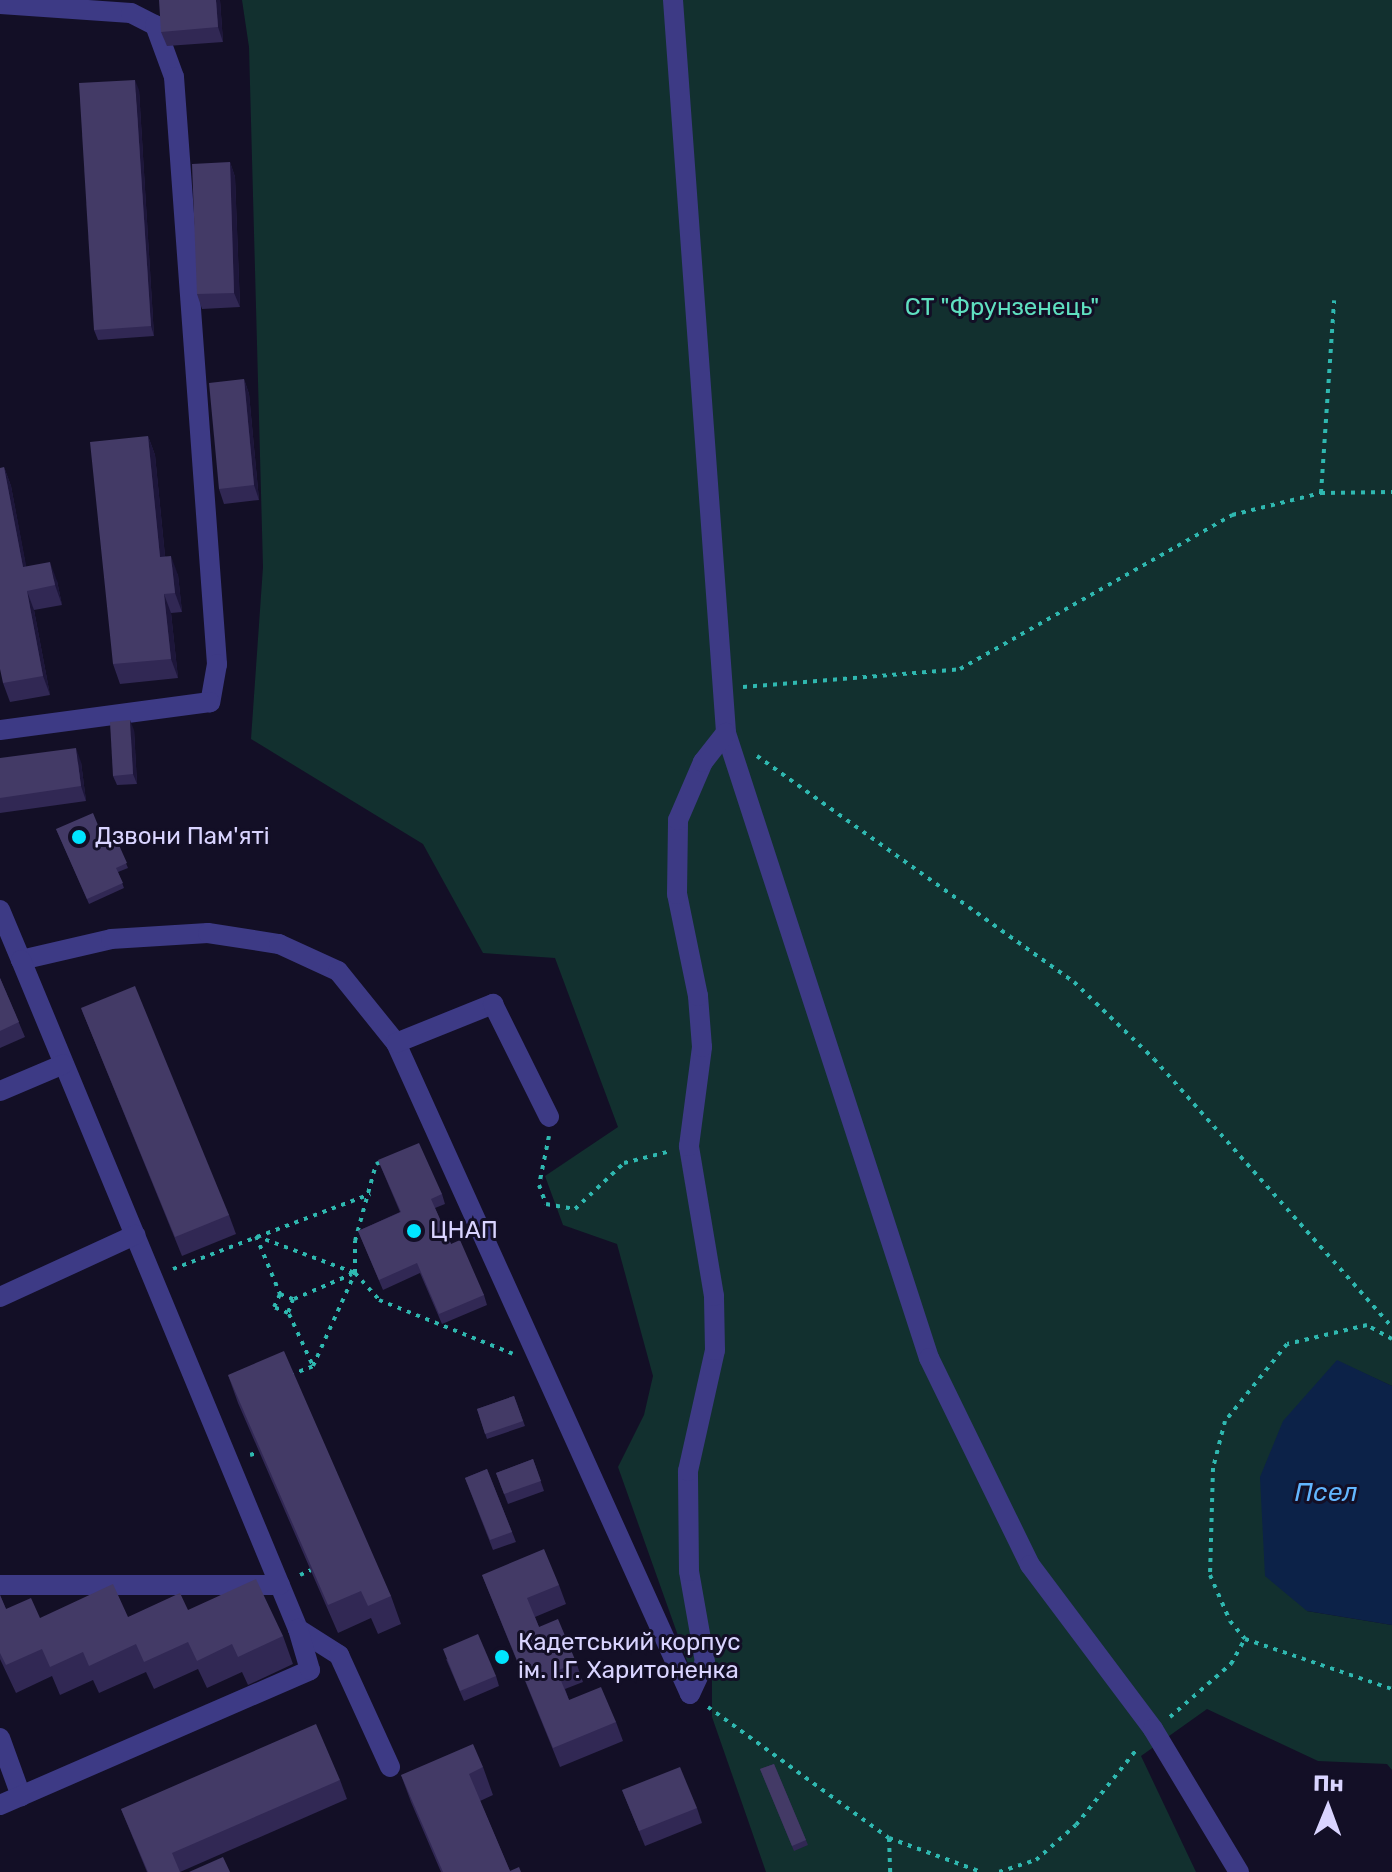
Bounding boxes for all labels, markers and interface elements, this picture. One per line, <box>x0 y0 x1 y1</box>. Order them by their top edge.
park label: СТ "Фрунзенець" <box>905 294 1099 322</box>
place label: Дзвони Пам'яті <box>95 823 270 851</box>
marker: Дзвони Пам'яті <box>70 828 88 846</box>
place label: ЦНАП <box>430 1217 498 1245</box>
marker: ЦНАП <box>405 1222 423 1240</box>
water label: Псел <box>1295 1477 1357 1509</box>
place label: Кадетський корпус ім. І.Г. Харитоненка <box>518 1629 741 1685</box>
marker: Кадетський корпус ім. І.Г. Харитоненка <box>493 1648 511 1666</box>
north arrow <box>1288 1768 1368 1848</box>
text: Пн <box>1313 1770 1344 1797</box>

